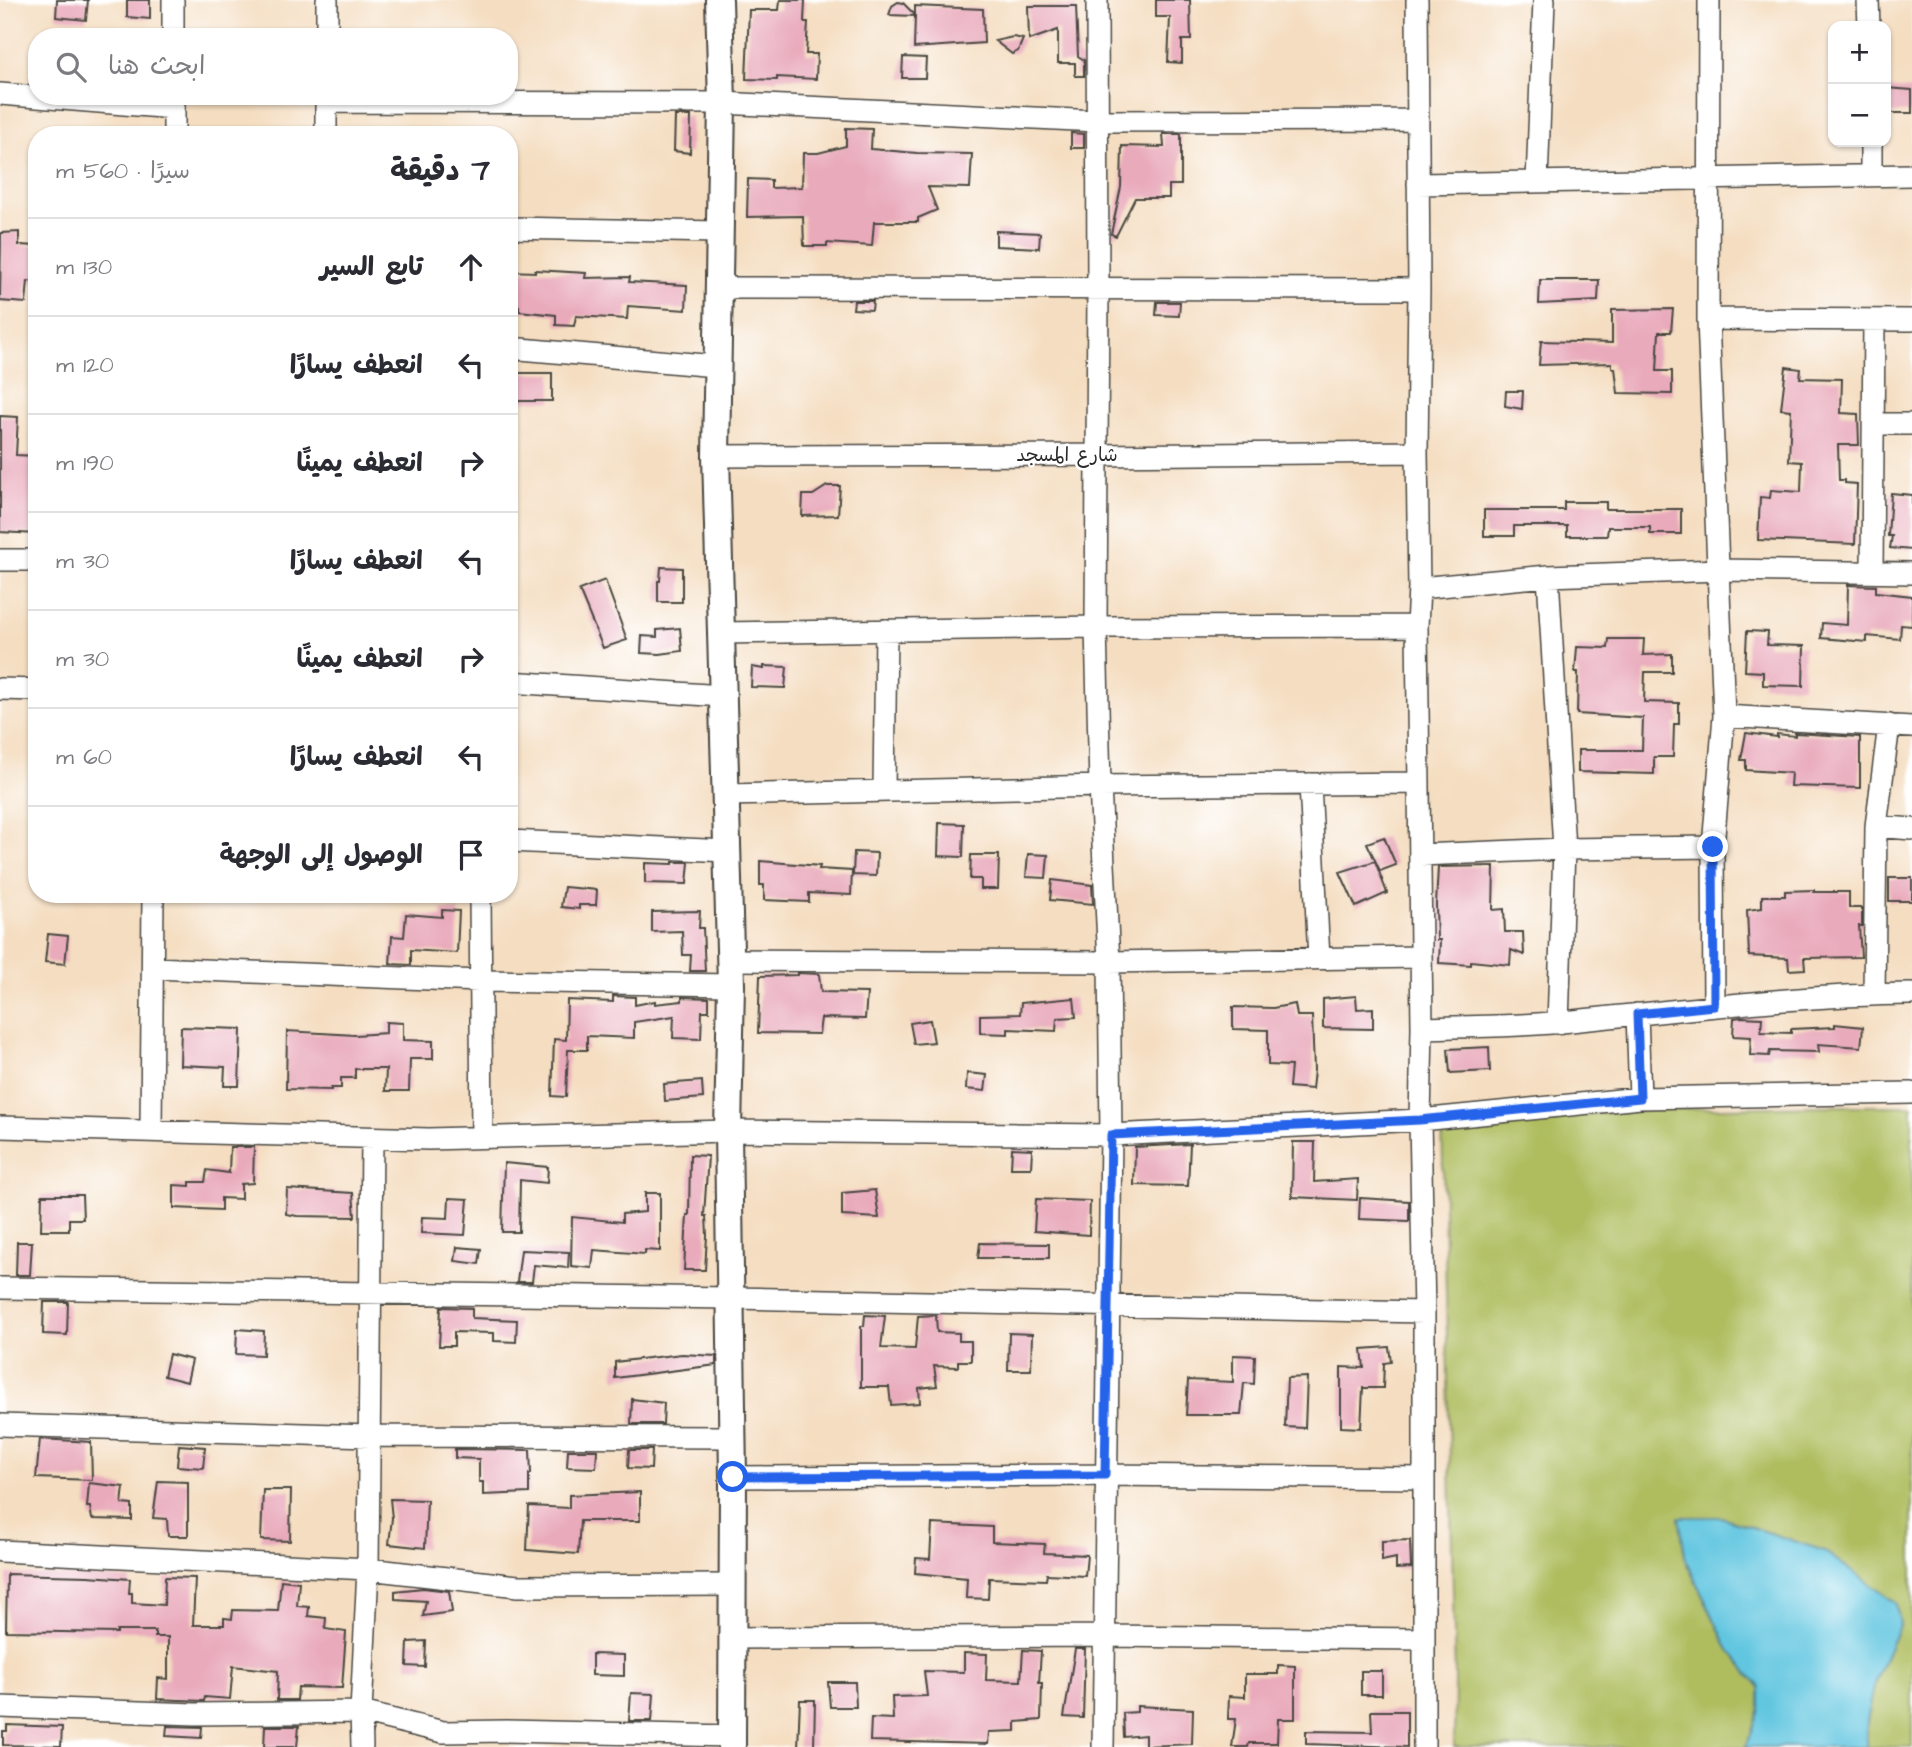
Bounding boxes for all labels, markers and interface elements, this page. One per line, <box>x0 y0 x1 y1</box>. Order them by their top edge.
map controls <box>1828 21 1891 147</box>
button: + <box>1828 21 1891 84</box>
search box <box>28 28 518 105</box>
icon: search <box>52 48 90 86</box>
text: ابحث هنا <box>108 48 205 84</box>
button: − <box>1828 84 1891 147</box>
text: 7 دقيقة <box>390 150 490 192</box>
text: سيرًا · 560 m <box>56 155 190 187</box>
icon: ahead <box>452 248 490 286</box>
text: تابع السير <box>320 249 423 285</box>
text: 130 m <box>56 251 112 283</box>
icon: left <box>452 346 490 384</box>
text: انعطف يسارًا <box>290 347 423 383</box>
text: 120 m <box>56 349 114 381</box>
street label: شارع المسجد <box>1016 442 1118 469</box>
icon: right <box>452 444 490 482</box>
text: انعطف يمينًا <box>296 445 423 481</box>
text: 190 m <box>56 447 114 479</box>
icon: left <box>452 542 490 580</box>
text: انعطف يسارًا <box>290 543 423 579</box>
text: 30 m <box>56 545 109 577</box>
icon: right <box>452 640 490 678</box>
text: انعطف يمينًا <box>296 641 423 677</box>
text: 30 m <box>56 643 109 675</box>
icon: left <box>452 738 490 776</box>
text: انعطف يسارًا <box>290 739 423 775</box>
text: 60 m <box>56 741 112 773</box>
route end <box>1697 831 1728 862</box>
icon: arrive <box>452 836 490 874</box>
text: الوصول إلى الوجهة <box>219 837 423 873</box>
route start <box>717 1461 748 1492</box>

